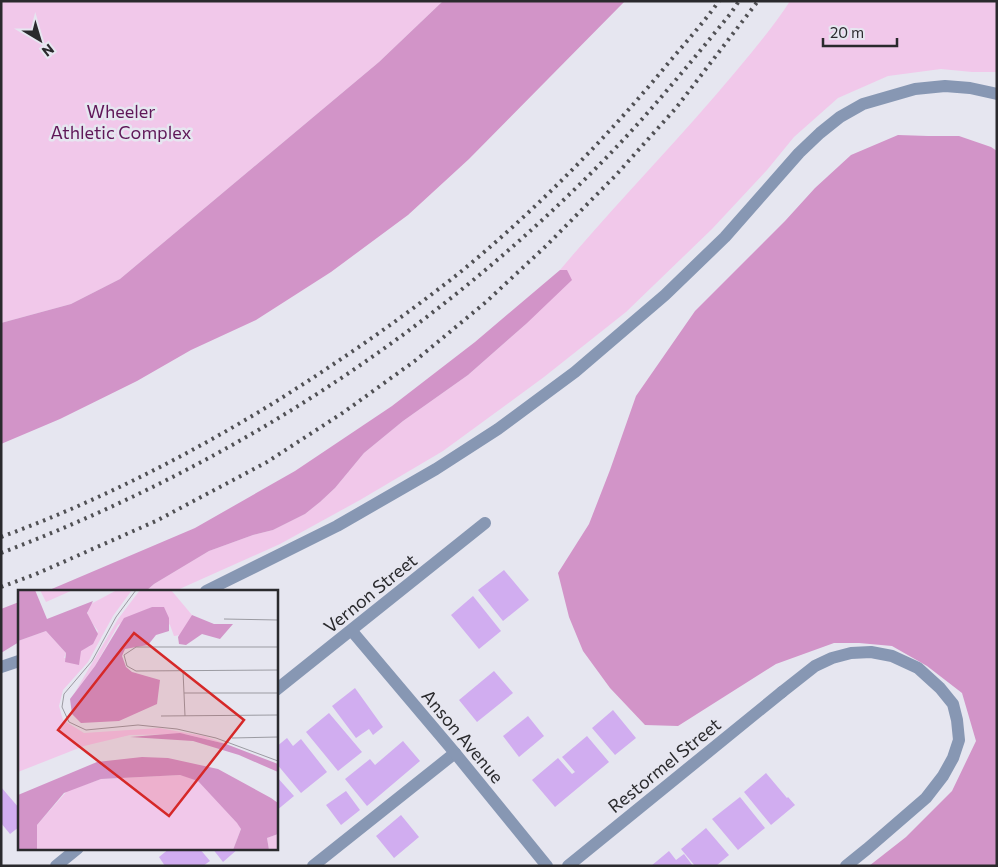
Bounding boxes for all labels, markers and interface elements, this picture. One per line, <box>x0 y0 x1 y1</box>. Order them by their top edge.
north arrow <box>15 15 65 65</box>
scale bar <box>823 15 897 47</box>
text: 20 m <box>830 23 864 41</box>
text: N <box>39 41 58 61</box>
park label: Wheeler Athletic Complex <box>51 100 192 143</box>
street label: Vernon Street <box>319 549 421 637</box>
inset map <box>18 590 278 850</box>
street label: Anson Avenue <box>417 685 509 787</box>
street label: Restormel Street <box>603 713 725 817</box>

